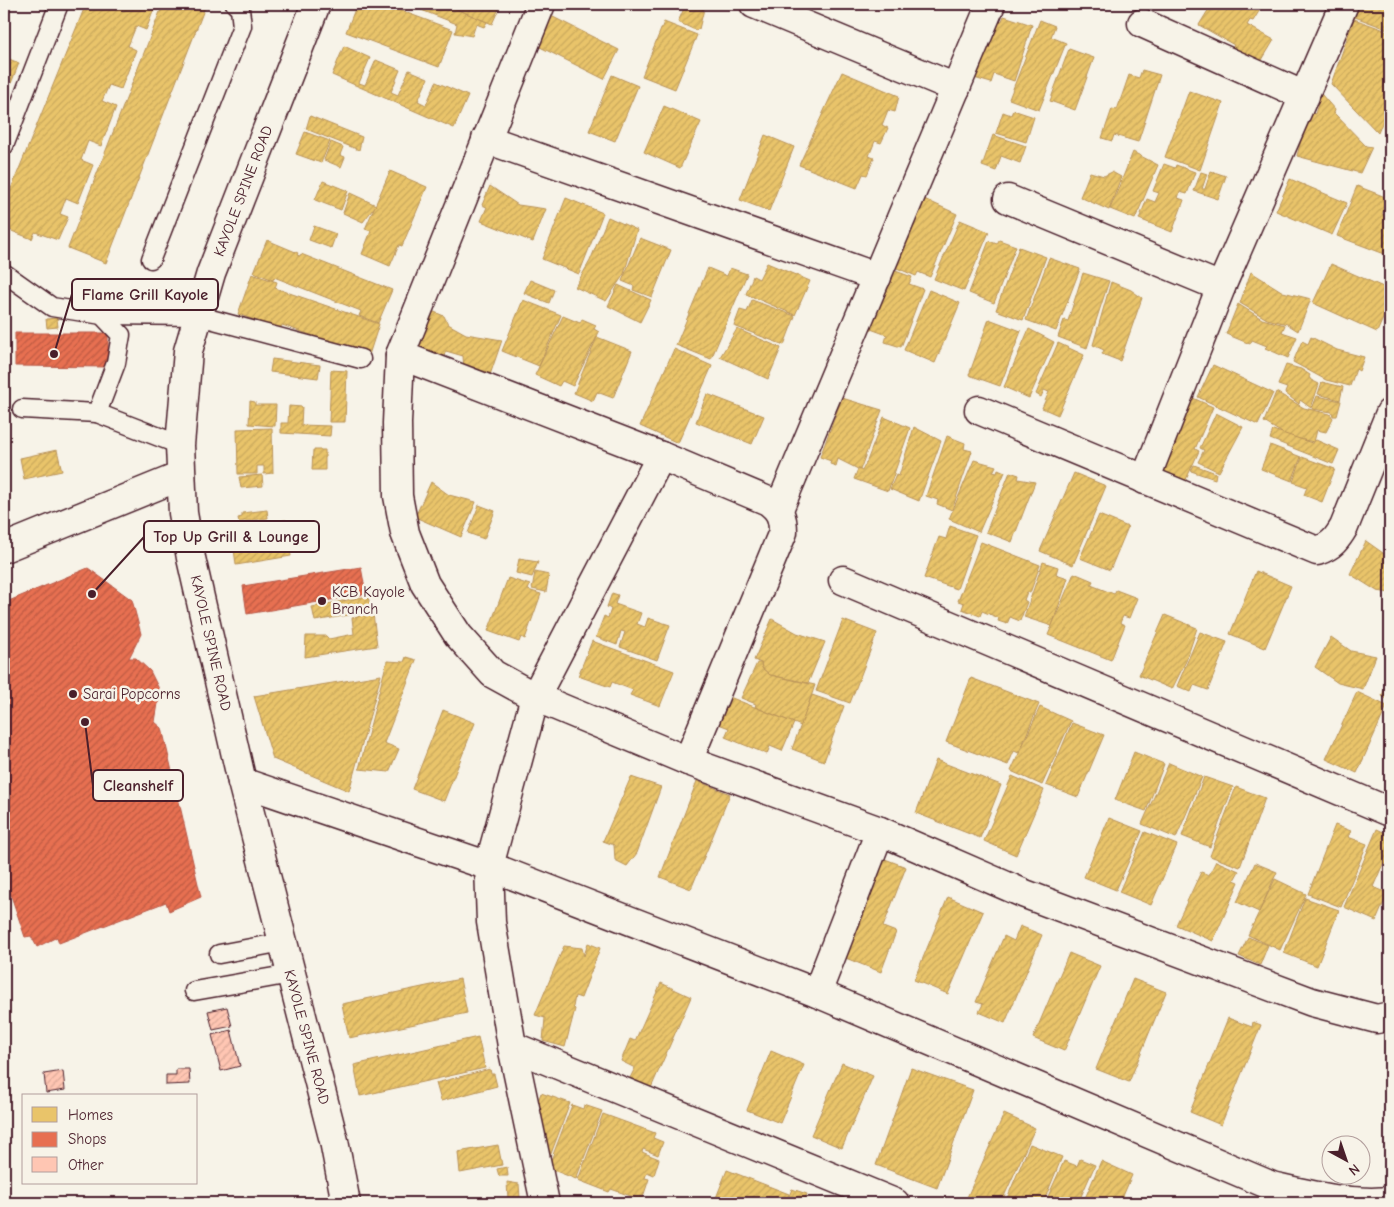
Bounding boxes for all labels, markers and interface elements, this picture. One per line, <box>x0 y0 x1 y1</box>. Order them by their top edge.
street label: KAYOLE SPINE ROAD <box>210 123 276 259</box>
callout: Flame Grill Kayole <box>72 279 218 310</box>
text: Flame Grill Kayole <box>82 286 208 304</box>
callout: Top Up Grill & Lounge <box>144 521 319 552</box>
text: Top Up Grill & Lounge <box>154 528 309 546</box>
street label: KAYOLE SPINE ROAD <box>187 573 235 713</box>
place label: KCB Kayole Branch <box>332 583 405 618</box>
marker: KCB Kayole Branch <box>316 595 328 607</box>
place label: Sarai Popcorns <box>83 685 180 703</box>
marker: Sarai Popcorns <box>67 688 79 700</box>
callout: Cleanshelf <box>93 770 183 801</box>
text: Cleanshelf <box>103 777 174 795</box>
street label: KAYOLE SPINE ROAD <box>280 968 334 1106</box>
legend <box>22 1094 198 1184</box>
text: Homes <box>68 1106 113 1124</box>
text: Shops <box>68 1130 106 1148</box>
north arrow <box>1322 1134 1372 1184</box>
text: Other <box>68 1156 103 1174</box>
text: N <box>1345 1160 1363 1179</box>

